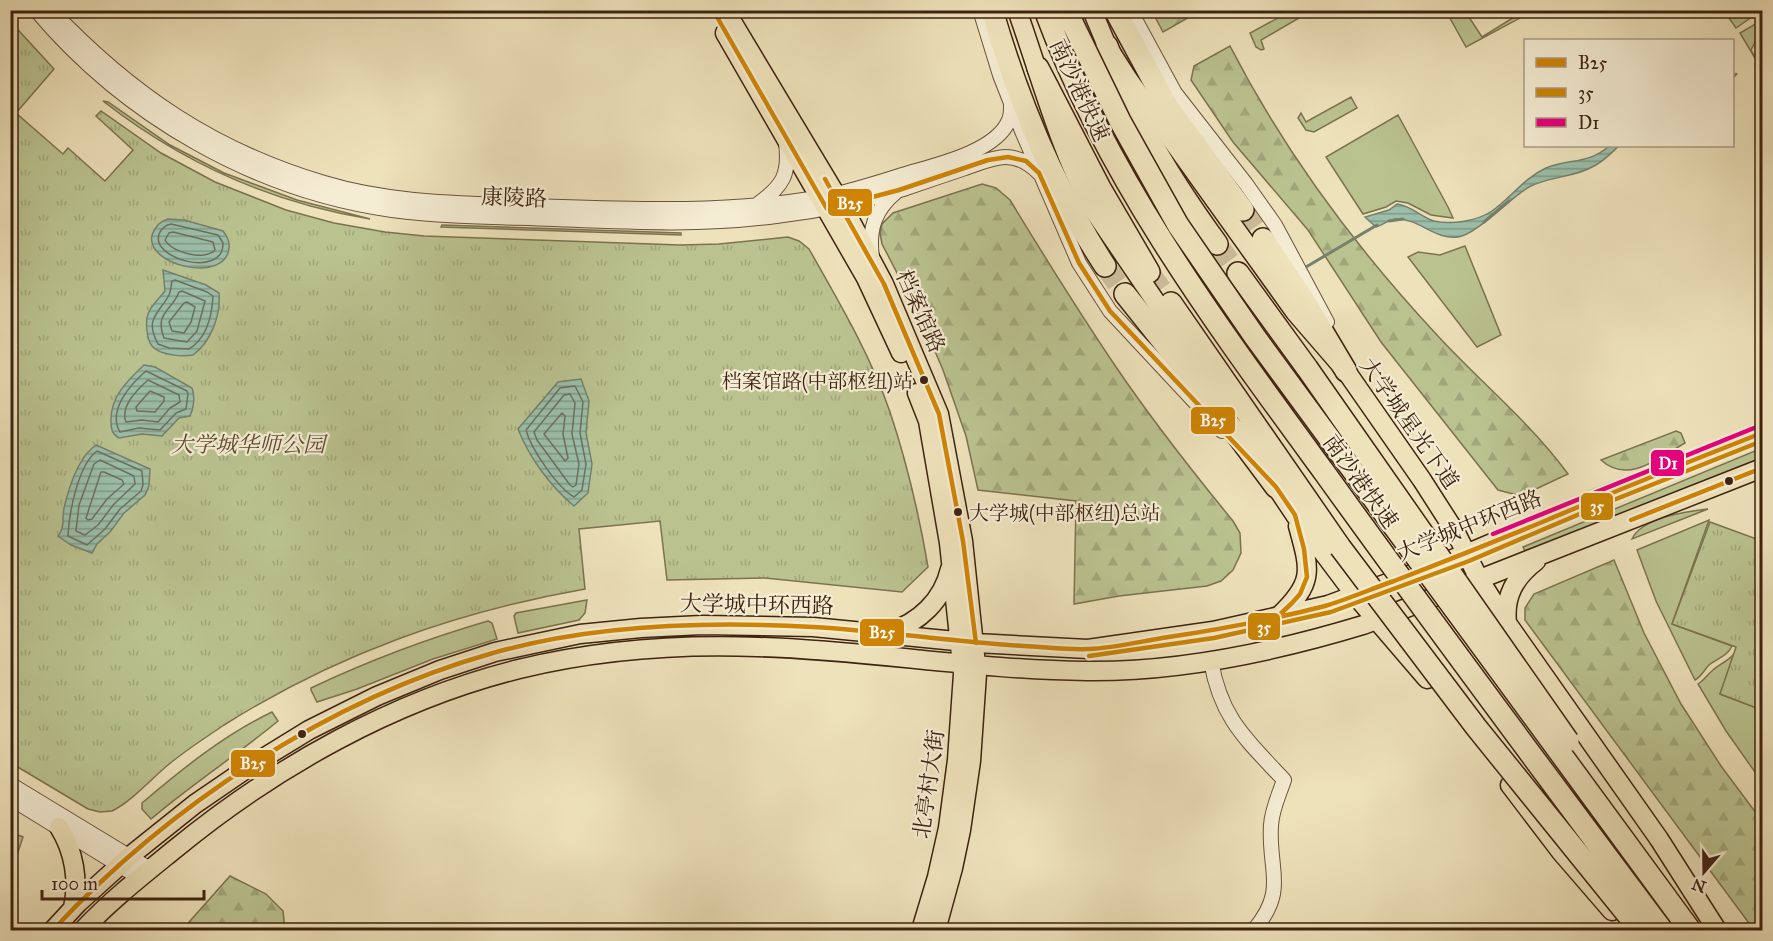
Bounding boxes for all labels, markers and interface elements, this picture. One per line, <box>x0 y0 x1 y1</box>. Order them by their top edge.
street label: 南沙港快速 <box>1044 35 1115 146</box>
legend <box>1524 39 1734 147</box>
text: B25 <box>1578 52 1608 74</box>
text: 35 <box>1578 82 1594 104</box>
text: D1 <box>1578 112 1599 134</box>
street label: 康陵路 <box>481 183 547 212</box>
line badge: B25 <box>827 188 873 217</box>
text: B25 <box>837 194 863 213</box>
street label: 档案馆路 <box>890 266 951 357</box>
street label: 大学城星光下道 <box>1354 352 1465 494</box>
place label: 档案馆路(中部枢纽)站 <box>722 369 913 394</box>
marker: 档案馆路(中部枢纽)站 <box>918 374 930 386</box>
line badge: B25 <box>1190 406 1236 435</box>
text: B25 <box>1200 411 1226 430</box>
street label: 南沙港快速 <box>1317 429 1404 534</box>
park label: 大学城华师公园 <box>171 431 328 458</box>
line badge: D1 <box>1650 449 1685 477</box>
text: D1 <box>1659 454 1678 473</box>
unlabelled marker <box>1723 475 1735 487</box>
street label: 大学城中环西路 <box>1393 484 1546 567</box>
line badge: 35 <box>1580 492 1614 521</box>
text: 35 <box>1590 497 1604 517</box>
place label: 大学城(中部枢纽)总站 <box>969 501 1160 526</box>
marker: 大学城(中部枢纽)总站 <box>952 506 964 518</box>
street label: 大学城中环西路 <box>680 590 834 619</box>
line badge: 35 <box>1247 612 1281 641</box>
line badge: B25 <box>859 618 905 647</box>
text: 35 <box>1257 618 1271 638</box>
text: B25 <box>869 623 895 642</box>
unlabelled marker <box>296 728 308 740</box>
street label: 北亭村大街 <box>907 728 950 840</box>
line badge: B25 <box>230 749 276 778</box>
text: B25 <box>240 754 266 773</box>
north arrow <box>1674 842 1734 902</box>
scale bar <box>42 863 204 901</box>
text: 100 m <box>51 873 98 895</box>
text: N <box>1689 874 1709 897</box>

